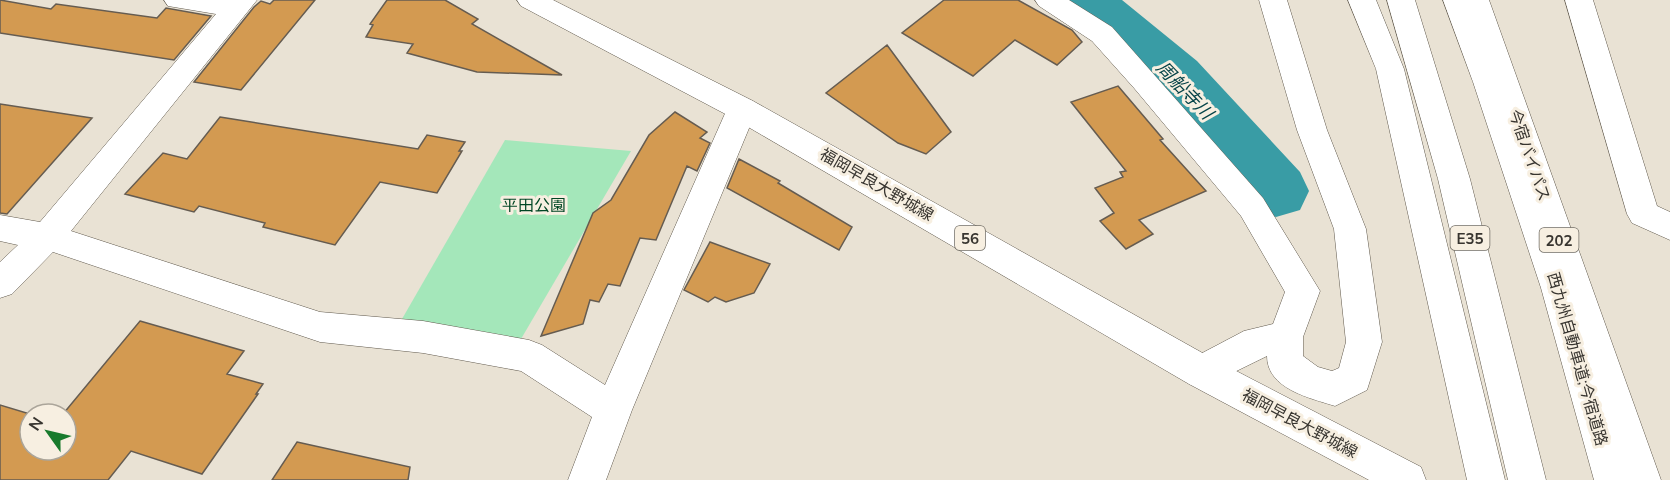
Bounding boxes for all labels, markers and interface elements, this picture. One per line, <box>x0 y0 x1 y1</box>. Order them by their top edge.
water label: 周船寺川 <box>1152 56 1220 125</box>
street label: 今宿バイパス <box>1505 107 1555 203</box>
street label: 福岡早良大野城線 <box>817 143 937 225</box>
park label: 平田公園 <box>502 195 566 215</box>
road number: 56 <box>955 226 985 250</box>
road number: E35 <box>1450 226 1490 250</box>
road number: 202 <box>1540 228 1578 252</box>
street label: 西九州自動車道;今宿道路 <box>1544 270 1612 448</box>
street label: 福岡早良大野城線 <box>1239 384 1361 462</box>
north arrow <box>18 402 78 462</box>
text: N <box>24 413 47 434</box>

